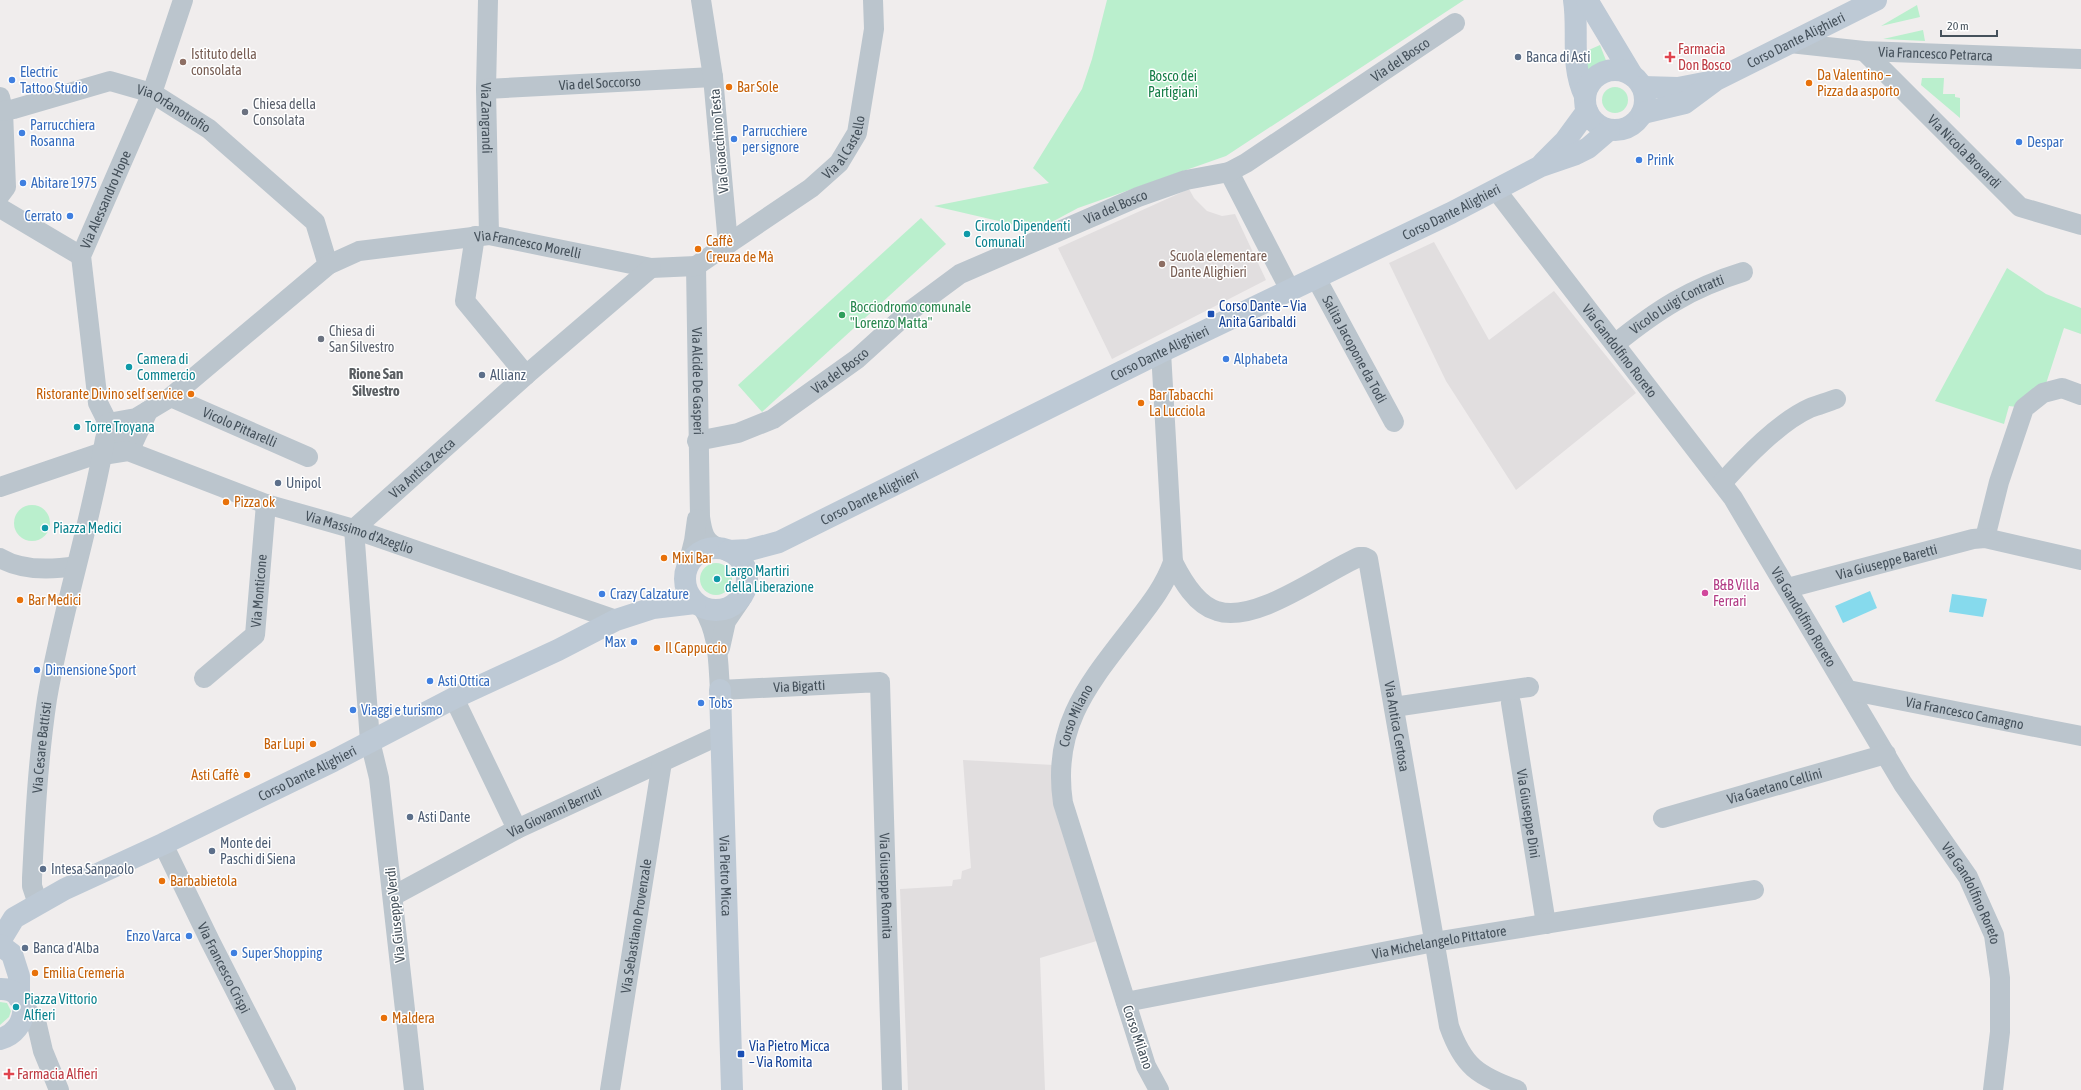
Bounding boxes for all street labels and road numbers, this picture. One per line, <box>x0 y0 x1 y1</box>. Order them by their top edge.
street label: Corso Dante Alighieri <box>1744 9 1847 71</box>
street label: Via del Bosco <box>1368 34 1433 85</box>
street label: Via Francesco Petrarca <box>1878 44 1993 64</box>
street label: Via del Soccorso <box>558 73 641 93</box>
street label: Via Orfanotrofio <box>135 81 213 136</box>
street label: Via Zangrandi <box>478 82 495 154</box>
street label: Via Gioacchino Testa <box>706 88 732 194</box>
street label: Via Nicola Brovardi <box>1924 111 2004 191</box>
street label: Via al Castello <box>819 114 868 182</box>
street label: Via Alessandro Hope <box>77 148 134 251</box>
street label: Corso Dante Alighieri <box>1400 181 1503 243</box>
street label: Via del Bosco <box>1082 186 1149 227</box>
street label: Via Francesco Morelli <box>474 227 583 262</box>
street label: Vicolo Luigi Contratti <box>1627 271 1726 337</box>
street label: Salita Jacopone da Todi <box>1319 293 1390 406</box>
street label: Via Gandolfino Roreto <box>1579 301 1661 401</box>
street label: Corso Dante Alighieri <box>1108 322 1211 384</box>
street label: Via Alcide De Gasperi <box>689 327 707 435</box>
street label: Via del Bosco <box>808 344 872 397</box>
street label: Vicolo Pittarelli <box>200 404 279 450</box>
street label: Via Antica Zecca <box>386 435 458 502</box>
street label: Corso Dante Alighieri <box>818 466 921 528</box>
street label: Via Massimo d'Azeglio <box>303 508 416 557</box>
street label: Via Giuseppe Baretti <box>1834 541 1939 583</box>
street label: Via Monticone <box>248 554 270 628</box>
street label: Via Gandolfino Roreto <box>1768 564 1840 670</box>
street label: Via Bigatti <box>773 677 826 695</box>
street label: Via Antica Certosa <box>1381 680 1413 773</box>
street label: Corso Milano <box>1056 681 1096 748</box>
street label: Via Francesco Camagno <box>1904 694 2025 733</box>
street label: Via Cesare Battisti <box>29 701 55 794</box>
street label: Corso Dante Alighieri <box>255 742 359 804</box>
street label: Via Gaetano Cellini <box>1725 765 1824 807</box>
street label: Via Giuseppe Dini <box>1514 768 1543 859</box>
street label: Via Giovanni Berruti <box>504 783 604 841</box>
street label: Via Giuseppe Romita <box>876 833 896 939</box>
street label: Via Pietro Micca <box>716 835 735 917</box>
street label: Via Gandolfino Roreto <box>1938 839 2003 945</box>
street label: Via Sebastiano Provenzale <box>617 858 655 994</box>
street label: Via Giuseppe Verdi <box>382 867 408 963</box>
street label: Via Francesco Crispi <box>194 920 254 1016</box>
street label: Via Michelangelo Pittatore <box>1371 922 1508 962</box>
street label: Corso Milano <box>1120 1003 1156 1071</box>

